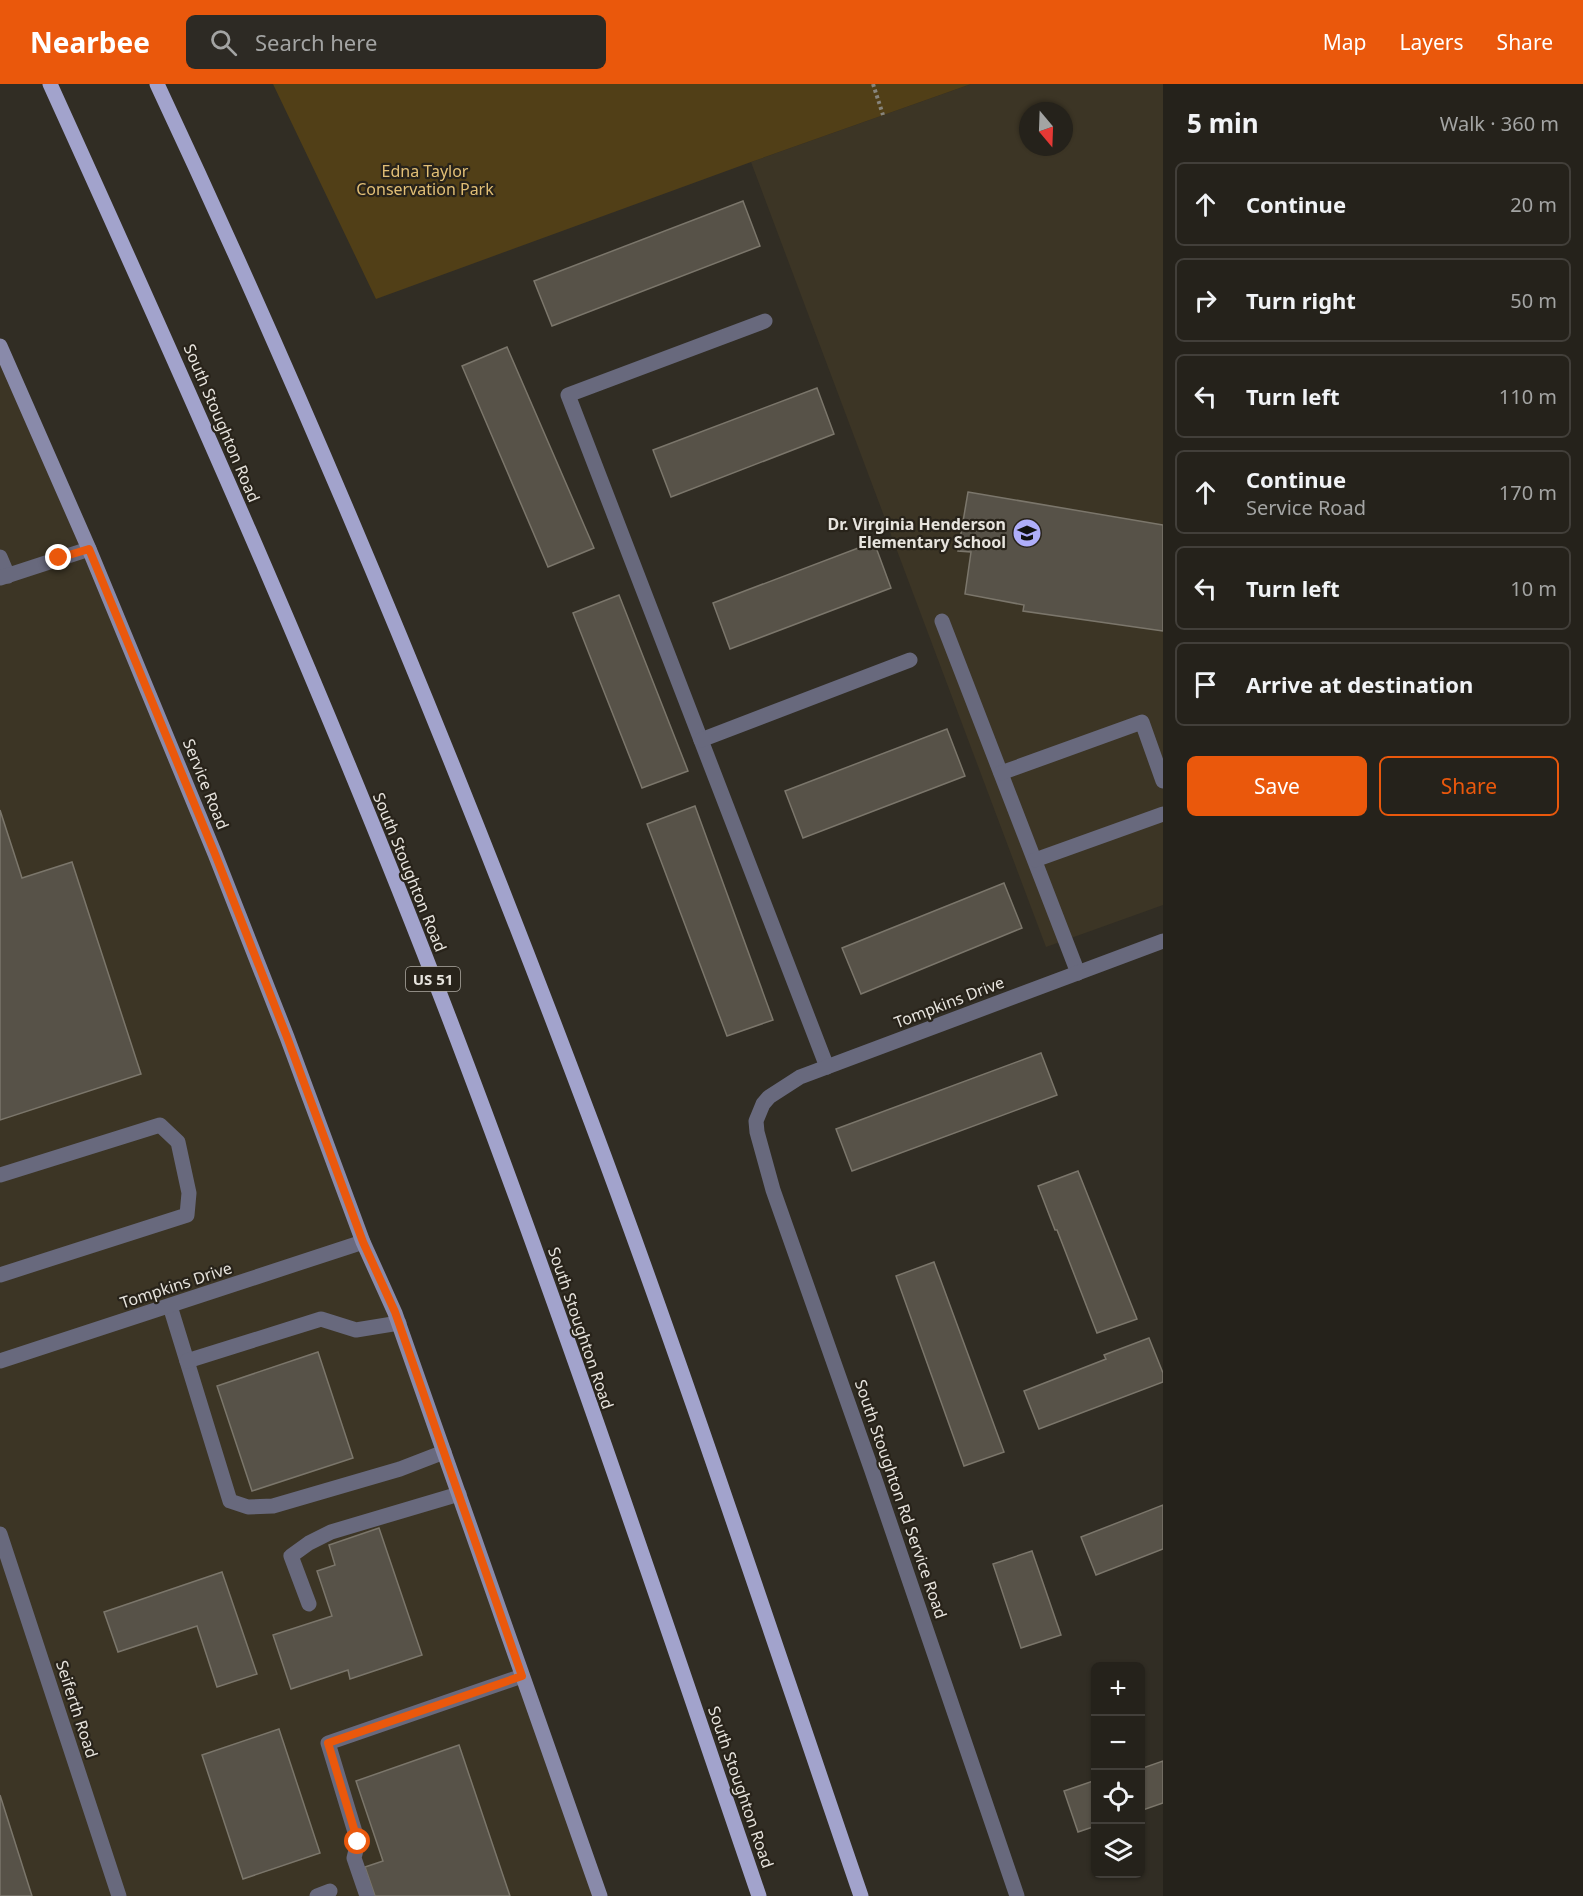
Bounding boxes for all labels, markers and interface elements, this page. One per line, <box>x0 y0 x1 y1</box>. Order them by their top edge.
search box <box>186 15 606 69</box>
text: Nearbee <box>30 23 150 61</box>
icon: search <box>207 26 240 59</box>
text: Search here <box>255 27 377 57</box>
text: Map <box>1323 28 1367 56</box>
text: Layers <box>1400 28 1464 56</box>
text: Share <box>1497 28 1553 56</box>
north arrow <box>1019 102 1073 156</box>
text: 5 min <box>1187 105 1259 141</box>
text: Walk · 360 m <box>1440 110 1559 137</box>
park label: Edna Taylor Conservation Park <box>356 160 494 200</box>
icon: ahead <box>1189 188 1222 221</box>
text: Continue <box>1246 189 1346 219</box>
text: 20 m <box>1510 191 1557 218</box>
icon: right <box>1189 284 1222 317</box>
text: Turn right <box>1246 285 1356 315</box>
text: 50 m <box>1510 287 1557 314</box>
street label: South Stoughton Road <box>179 340 265 506</box>
icon: left <box>1189 380 1222 413</box>
text: Turn left <box>1246 381 1340 411</box>
text: 110 m <box>1499 383 1557 410</box>
text: Continue <box>1246 464 1346 494</box>
icon: ahead <box>1189 476 1222 509</box>
text: 170 m <box>1499 479 1557 506</box>
text: Service Road <box>1246 494 1366 521</box>
place label: Dr. Virginia Henderson Elementary School <box>828 513 1006 553</box>
school or university icon: Dr. Virginia Henderson Elementary School <box>1011 517 1043 549</box>
route end <box>45 544 71 570</box>
icon: left <box>1189 572 1222 605</box>
text: Turn left <box>1246 573 1340 603</box>
text: 10 m <box>1510 575 1557 602</box>
icon: arrive <box>1189 668 1222 701</box>
text: Arrive at destination <box>1246 669 1473 699</box>
street label: Service Road <box>178 735 234 833</box>
button: Save <box>1187 756 1367 816</box>
button: Share <box>1379 756 1559 816</box>
street label: South Stoughton Road <box>368 789 452 955</box>
road number: US 51 <box>406 967 460 991</box>
street label: Tompkins Drive <box>891 971 1007 1033</box>
street label: South Stoughton Road <box>543 1244 619 1412</box>
street label: Tompkins Drive <box>117 1257 235 1313</box>
street label: South Stoughton Rd Service Road <box>850 1377 952 1621</box>
street label: Seiferth Road <box>51 1657 103 1761</box>
map controls <box>1091 1662 1145 1878</box>
button: + <box>1091 1662 1145 1716</box>
street label: South Stoughton Road <box>703 1703 779 1871</box>
button: − <box>1091 1716 1145 1770</box>
button: locate <box>1091 1770 1145 1824</box>
button: layers <box>1091 1824 1145 1878</box>
route start <box>344 1828 370 1854</box>

